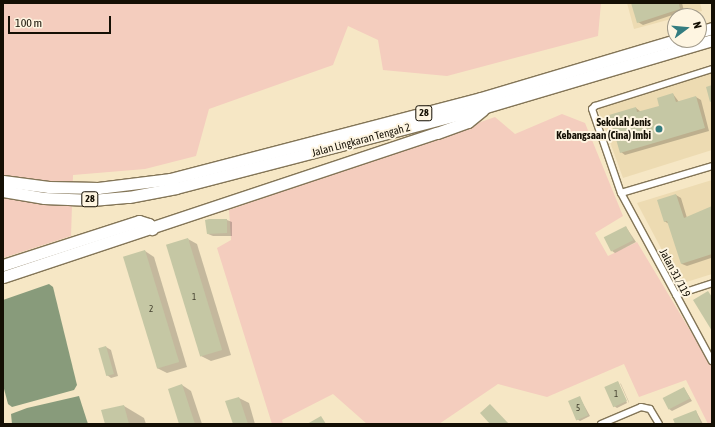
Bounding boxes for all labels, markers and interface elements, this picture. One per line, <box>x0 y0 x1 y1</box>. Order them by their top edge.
scale bar <box>10 8 113 34</box>
north arrow <box>667 8 707 48</box>
text: 100 m <box>15 16 42 30</box>
text: N <box>691 20 704 30</box>
road number: 28 <box>415 105 433 121</box>
place label: Sekolah Jenis Kebangsaan (Cina) Imbi <box>556 116 651 142</box>
street label: Jalan Lingkaran Tengah 2 <box>310 120 412 160</box>
marker: Sekolah Jenis Kebangsaan (Cina) Imbi <box>654 124 664 134</box>
road number: 28 <box>81 191 99 207</box>
street label: Jalan 31/119 <box>657 246 693 300</box>
house number: 1 <box>192 292 196 302</box>
house number: 2 <box>149 304 153 314</box>
house number: 1 <box>614 389 618 399</box>
house number: 5 <box>576 403 580 413</box>

